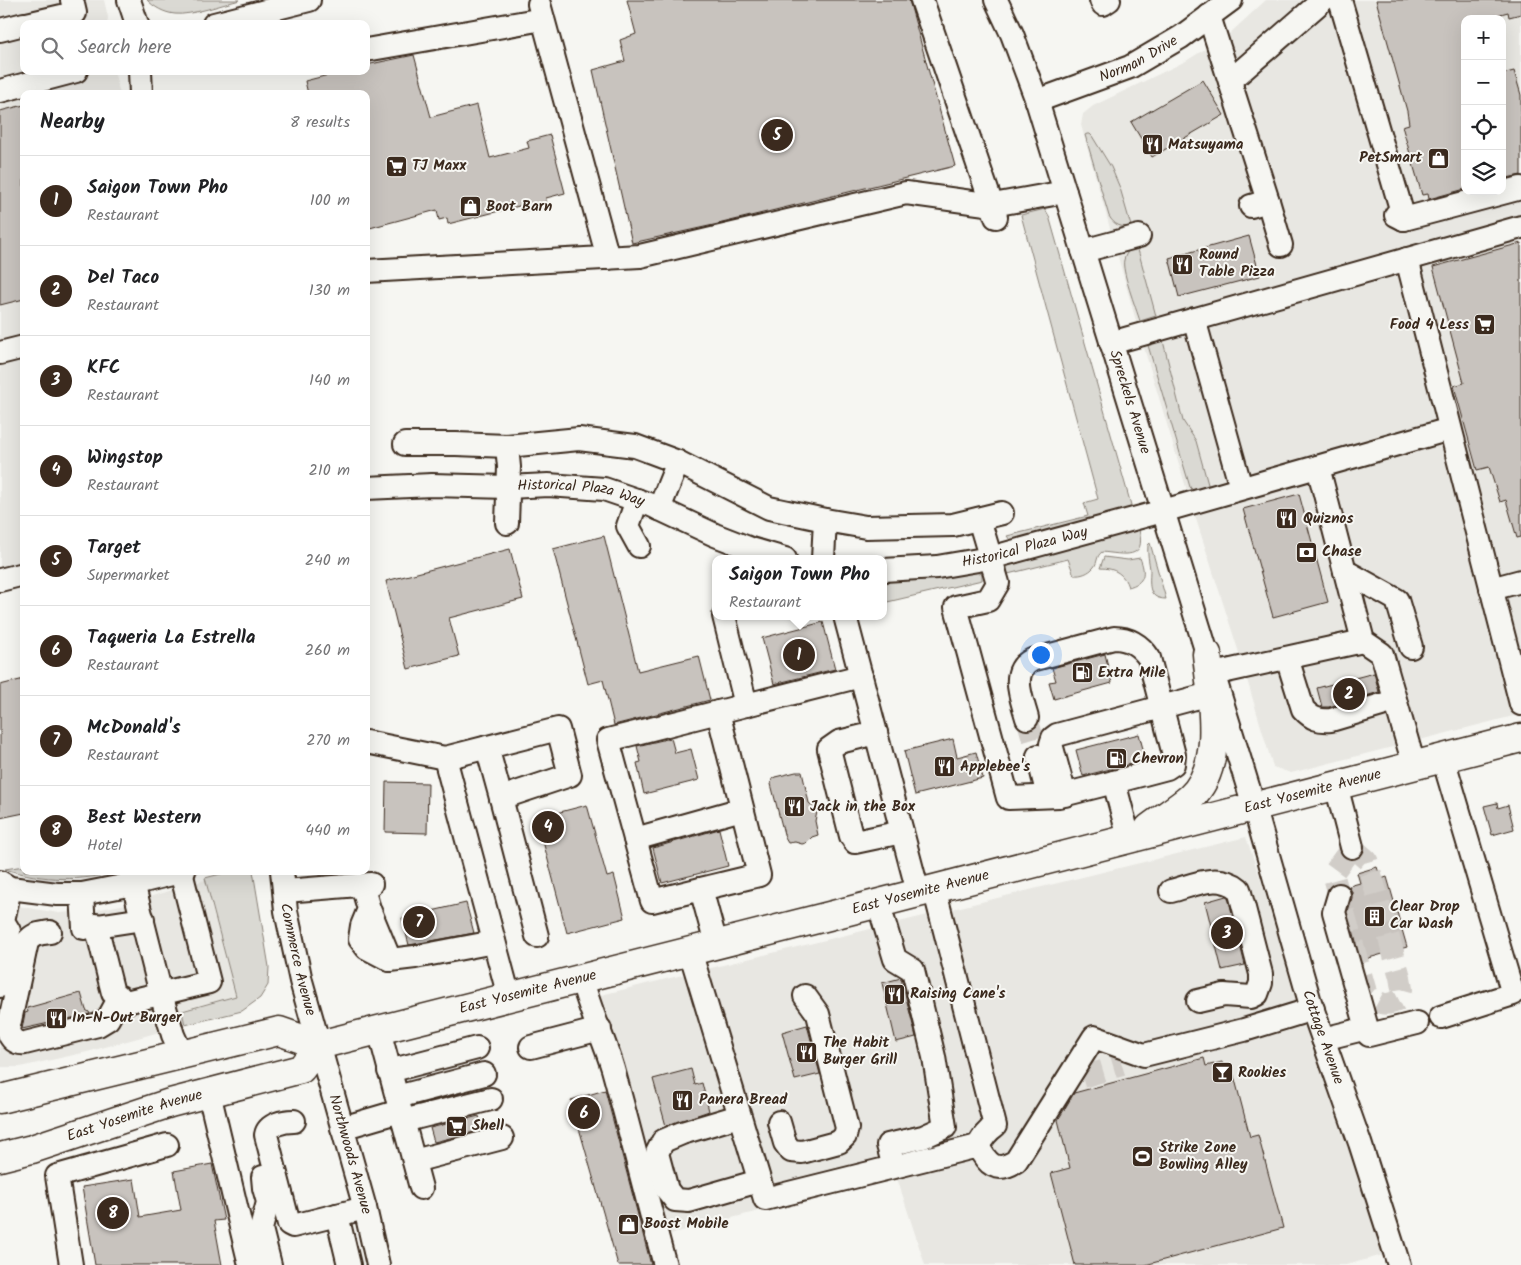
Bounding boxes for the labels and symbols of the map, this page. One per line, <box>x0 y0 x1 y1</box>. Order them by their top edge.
street label: Norman Drive <box>1096 29 1183 89</box>
pin: 5 <box>761 116 793 154</box>
restaurant icon: Matsuyama <box>1140 133 1164 157</box>
place label: Matsuyama <box>1168 133 1244 157</box>
place label: PetSmart <box>1359 146 1422 170</box>
shop icon: PetSmart <box>1426 146 1450 170</box>
supermarket icon: TJ Maxx <box>384 154 408 178</box>
place label: TJ Maxx <box>412 154 467 178</box>
shop icon: Boot Barn <box>458 195 482 219</box>
place label: Boot Barn <box>486 195 552 219</box>
place label: Round Table Pizza <box>1199 243 1275 284</box>
restaurant icon: Round Table Pizza <box>1171 252 1195 276</box>
place label: Food 4 Less <box>1390 313 1469 337</box>
supermarket icon: Food 4 Less <box>1473 313 1497 337</box>
street label: Spreckels Avenue <box>1102 347 1157 457</box>
street label: Historical Plaza Way <box>517 473 649 514</box>
restaurant icon: Quiznos <box>1275 507 1299 531</box>
place label: Quiznos <box>1303 507 1353 531</box>
street label: Historical Plaza Way <box>960 520 1091 575</box>
bank icon: Chase <box>1294 540 1318 564</box>
place label: Chase <box>1322 540 1362 564</box>
pin: 1 <box>783 636 815 674</box>
your location <box>1028 642 1054 668</box>
fuel station icon: Extra Mile <box>1070 661 1094 685</box>
place label: Extra Mile <box>1098 661 1166 685</box>
pin: 2 <box>1333 675 1365 713</box>
fuel station icon: Chevron <box>1104 747 1128 771</box>
place label: Chevron <box>1132 747 1184 771</box>
restaurant icon: Applebee's <box>932 755 956 779</box>
place label: Applebee's <box>960 755 1030 779</box>
street label: East Yosemite Avenue <box>1241 762 1384 821</box>
restaurant icon: Jack in the Box <box>782 795 806 819</box>
place label: Jack in the Box <box>810 795 916 819</box>
pin: 4 <box>532 808 564 846</box>
street label: East Yosemite Avenue <box>849 863 992 922</box>
place label: Clear Drop Car Wash <box>1390 895 1460 936</box>
street label: Commerce Avenue <box>273 902 322 1019</box>
pin: 7 <box>403 903 435 941</box>
building icon: Clear Drop Car Wash <box>1362 904 1386 928</box>
pin: 3 <box>1211 914 1243 952</box>
street label: East Yosemite Avenue <box>457 963 599 1021</box>
restaurant icon: Raising Cane's <box>882 982 906 1006</box>
place label: Raising Cane's <box>910 982 1006 1006</box>
street label: Cottage Avenue <box>1295 987 1350 1088</box>
restaurant icon: In-N-Out Burger <box>44 1006 68 1030</box>
place label: In-N-Out Burger <box>72 1006 182 1030</box>
place label: The Habit Burger Grill <box>823 1031 897 1072</box>
restaurant icon: The Habit Burger Grill <box>795 1040 819 1064</box>
bar icon: Rookies <box>1210 1061 1234 1085</box>
place label: Rookies <box>1238 1061 1286 1085</box>
street label: East Yosemite Avenue <box>64 1083 205 1149</box>
restaurant icon: Panera Bread <box>671 1088 695 1112</box>
place label: Panera Bread <box>699 1088 788 1112</box>
street label: Northwoods Avenue <box>322 1092 378 1217</box>
pin: 6 <box>568 1094 600 1132</box>
supermarket icon: Shell <box>444 1114 468 1138</box>
place label: Shell <box>472 1114 504 1138</box>
place label: Strike Zone Bowling Alley <box>1159 1136 1248 1177</box>
sports icon: Strike Zone Bowling Alley <box>1131 1145 1155 1169</box>
pin: 8 <box>97 1194 129 1232</box>
shop icon: Boost Mobile <box>616 1212 640 1236</box>
place label: Boost Mobile <box>644 1212 729 1236</box>

